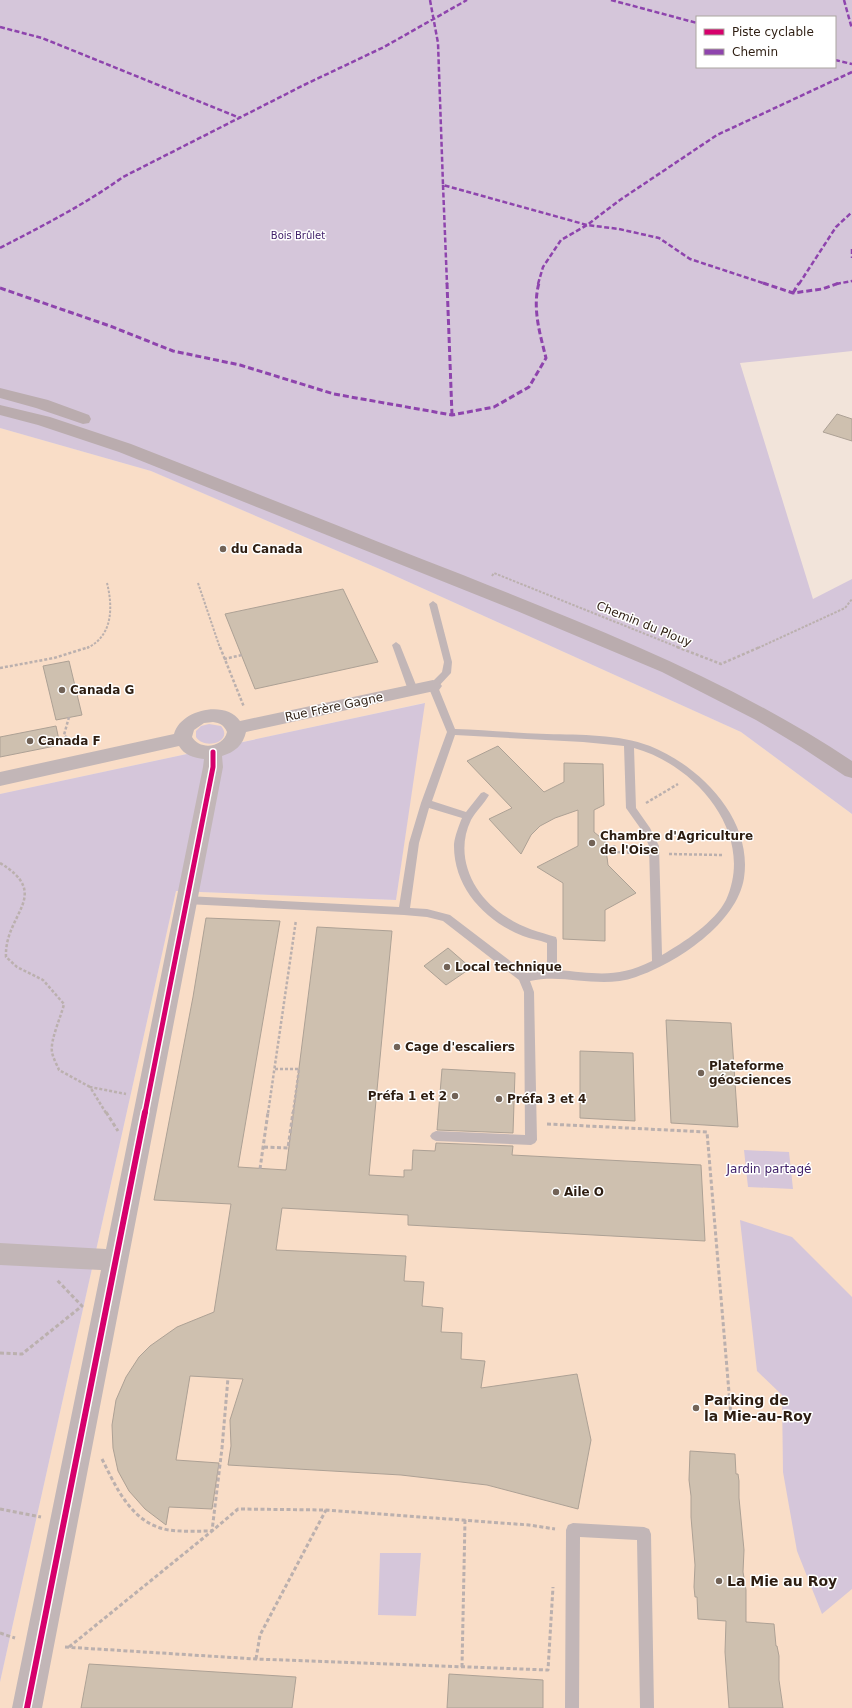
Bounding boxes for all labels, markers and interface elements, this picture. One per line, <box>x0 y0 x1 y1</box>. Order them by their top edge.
legend <box>696 16 836 68</box>
text: Piste cyclable <box>732 25 814 39</box>
text: Chemin <box>732 45 778 59</box>
park label: Bois Brûlet <box>271 230 325 241</box>
place label: du Canada <box>231 542 303 556</box>
marker: du Canada <box>218 544 228 554</box>
street label: Chemin du Plouy <box>594 599 694 649</box>
place label: Canada G <box>70 683 134 697</box>
marker: Canada G <box>57 685 67 695</box>
street label: Rue Frère Gagne <box>284 690 384 724</box>
place label: Canada F <box>38 734 101 748</box>
marker: Canada F <box>25 736 35 746</box>
place label: Chambre d'Agriculture de l'Oise <box>600 829 753 857</box>
marker: Chambre d'Agriculture de l'Oise <box>587 838 597 848</box>
place label: Local technique <box>455 960 562 974</box>
marker: Local technique <box>442 962 452 972</box>
place label: Cage d'escaliers <box>405 1040 515 1054</box>
marker: Cage d'escaliers <box>392 1042 402 1052</box>
place label: Plateforme géosciences <box>709 1059 791 1087</box>
marker: Plateforme géosciences <box>696 1068 706 1078</box>
place label: Préfa 1 et 2 <box>368 1089 447 1103</box>
marker: Préfa 1 et 2 <box>450 1091 460 1101</box>
place label: Préfa 3 et 4 <box>507 1092 586 1106</box>
marker: Préfa 3 et 4 <box>494 1094 504 1104</box>
park label: Jardin partagé <box>726 1162 811 1176</box>
place label: Aile O <box>564 1185 604 1199</box>
marker: Aile O <box>551 1187 561 1197</box>
place label: Parking de la Mie-au-Roy <box>704 1392 812 1424</box>
marker: Parking de la Mie-au-Roy <box>691 1403 701 1413</box>
place label: La Mie au Roy <box>727 1573 837 1589</box>
marker: La Mie au Roy <box>714 1576 724 1586</box>

